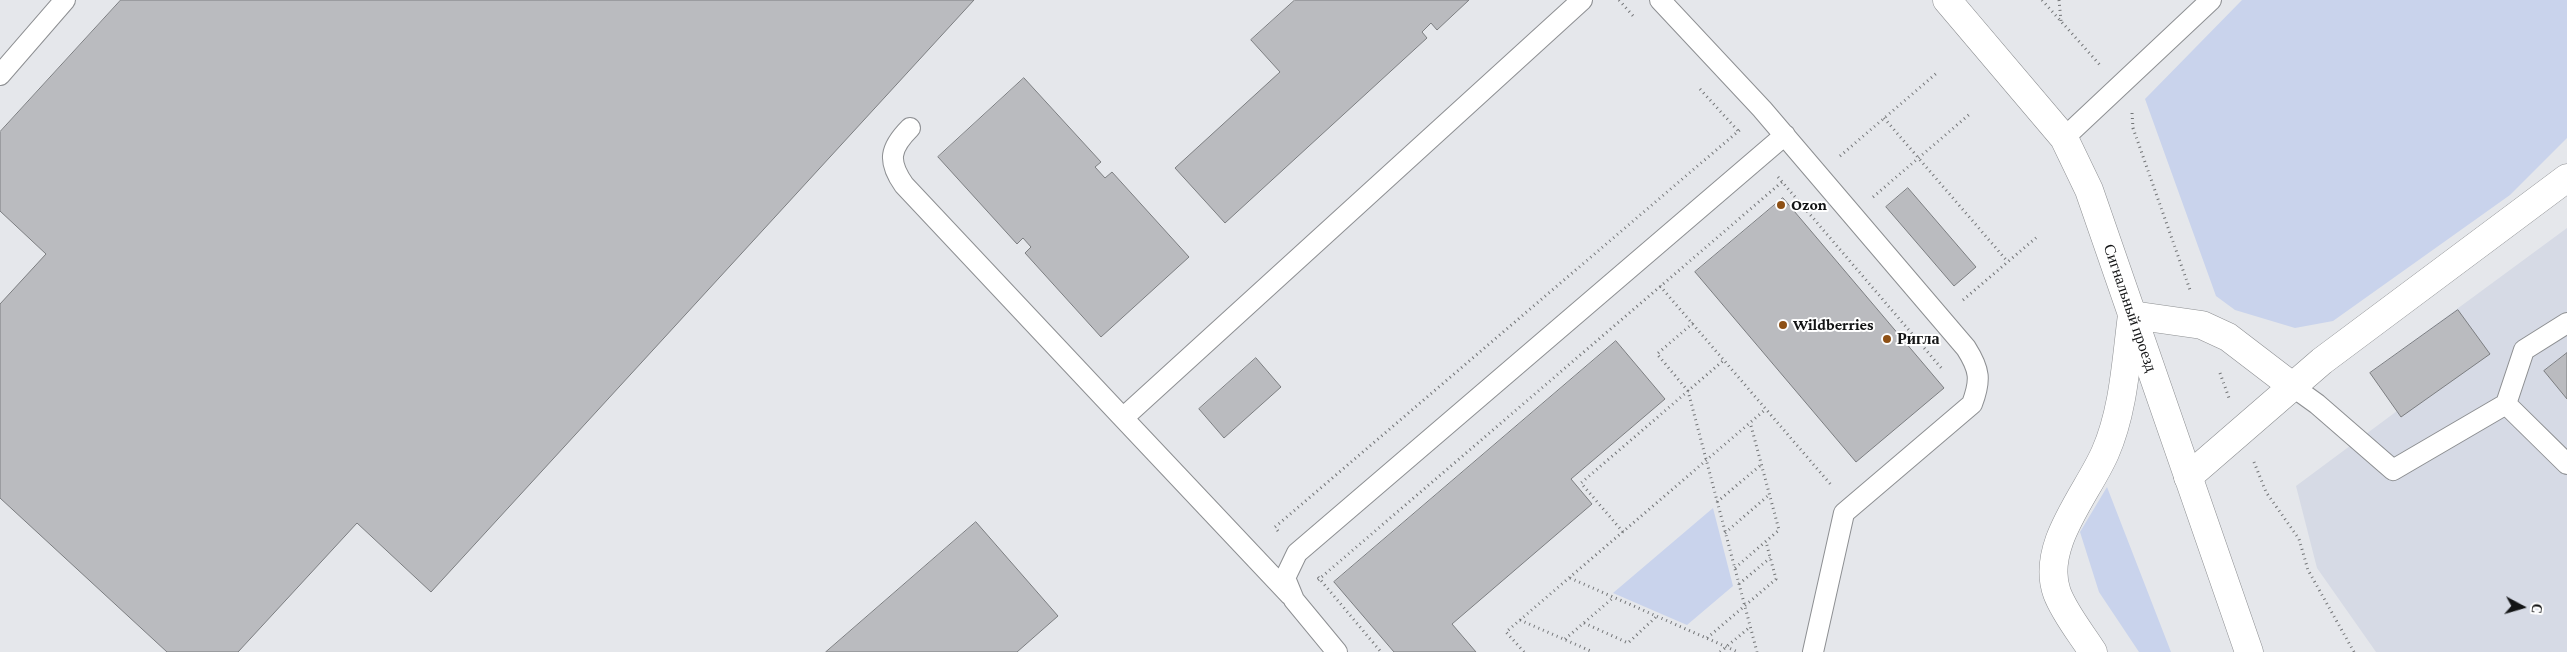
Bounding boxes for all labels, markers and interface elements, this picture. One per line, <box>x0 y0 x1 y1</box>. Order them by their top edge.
place label: Ozon <box>1791 195 1827 215</box>
marker: Ozon <box>1775 199 1787 211</box>
street label: Сигнальный проезд <box>2099 242 2161 374</box>
place label: Wildberries <box>1793 315 1874 335</box>
marker: Wildberries <box>1777 319 1789 331</box>
place label: Ригла <box>1897 329 1939 349</box>
marker: Ригла <box>1881 333 1893 345</box>
north arrow <box>2497 582 2547 632</box>
text: С <box>2528 603 2545 614</box>

